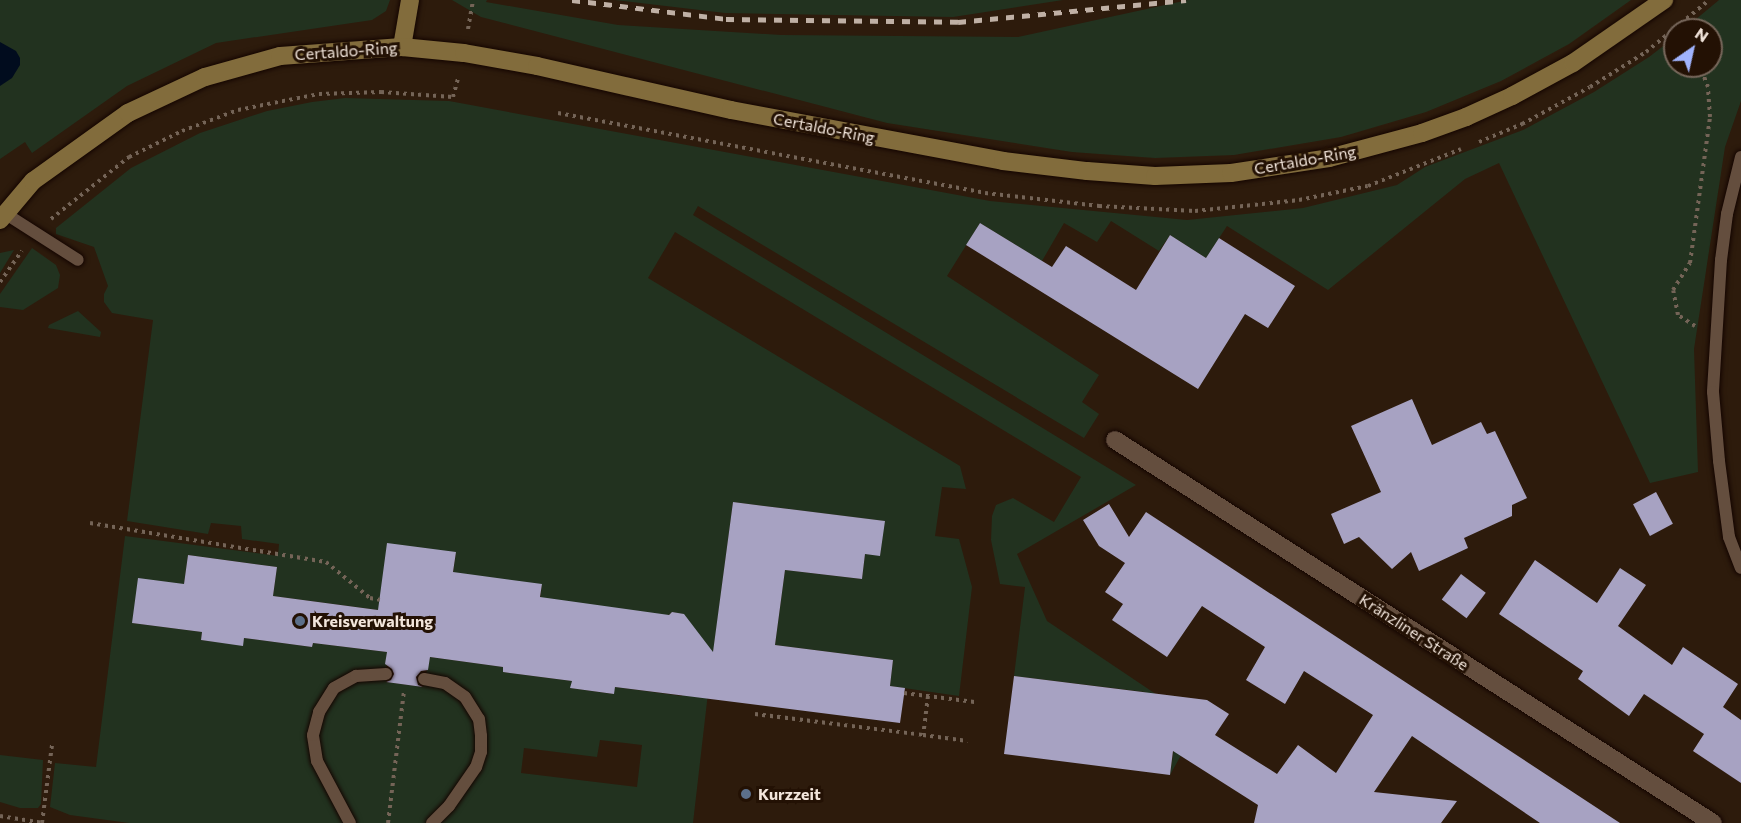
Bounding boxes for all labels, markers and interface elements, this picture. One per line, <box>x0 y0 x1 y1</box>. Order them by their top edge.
north arrow <box>1663 18 1723 78</box>
text: N <box>1692 23 1713 46</box>
street label: Certaldo-Ring <box>294 38 398 64</box>
street label: Certaldo-Ring <box>772 109 876 147</box>
street label: Certaldo-Ring <box>1253 142 1357 178</box>
street label: Kränzliner Straße <box>1356 590 1472 674</box>
place label: Kreisverwaltung <box>312 611 433 631</box>
marker: Kreisverwaltung <box>293 614 307 628</box>
place label: Kurzzeit <box>758 784 821 804</box>
marker: Kurzzeit <box>739 787 753 801</box>

